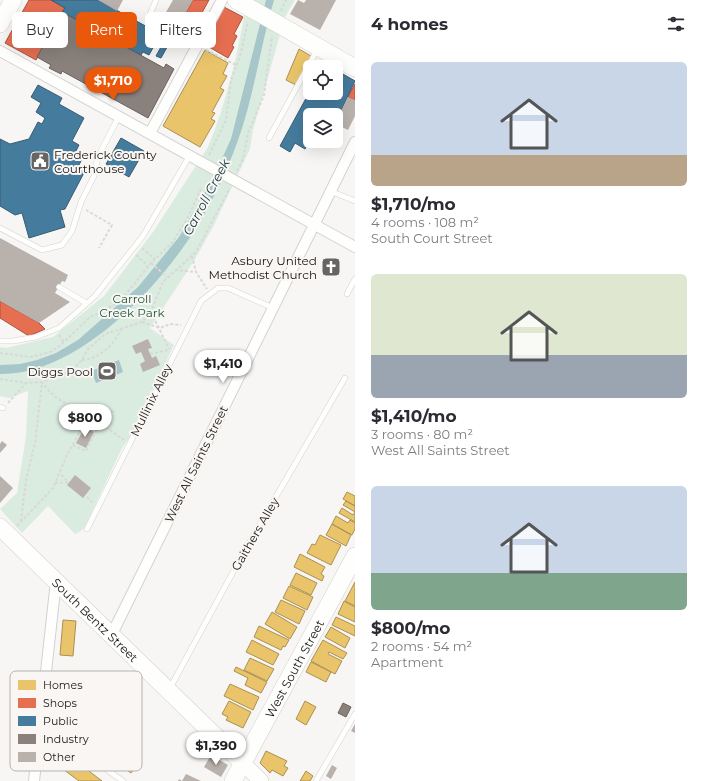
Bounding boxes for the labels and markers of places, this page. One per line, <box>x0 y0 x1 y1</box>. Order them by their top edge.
pin: $1,710 <box>80 67 146 101</box>
place label: Frederick County Courthouse <box>54 147 157 176</box>
public building icon: Frederick County Courthouse <box>29 150 51 172</box>
place label: Asbury United Methodist Church <box>208 253 317 282</box>
church icon: Asbury United Methodist Church <box>320 256 342 278</box>
pin: $1,410 <box>190 350 256 384</box>
sports icon: Diggs Pool <box>96 360 118 382</box>
place label: Diggs Pool <box>28 364 93 379</box>
pin: $800 <box>61 404 109 438</box>
pin: $1,390 <box>183 732 249 766</box>

